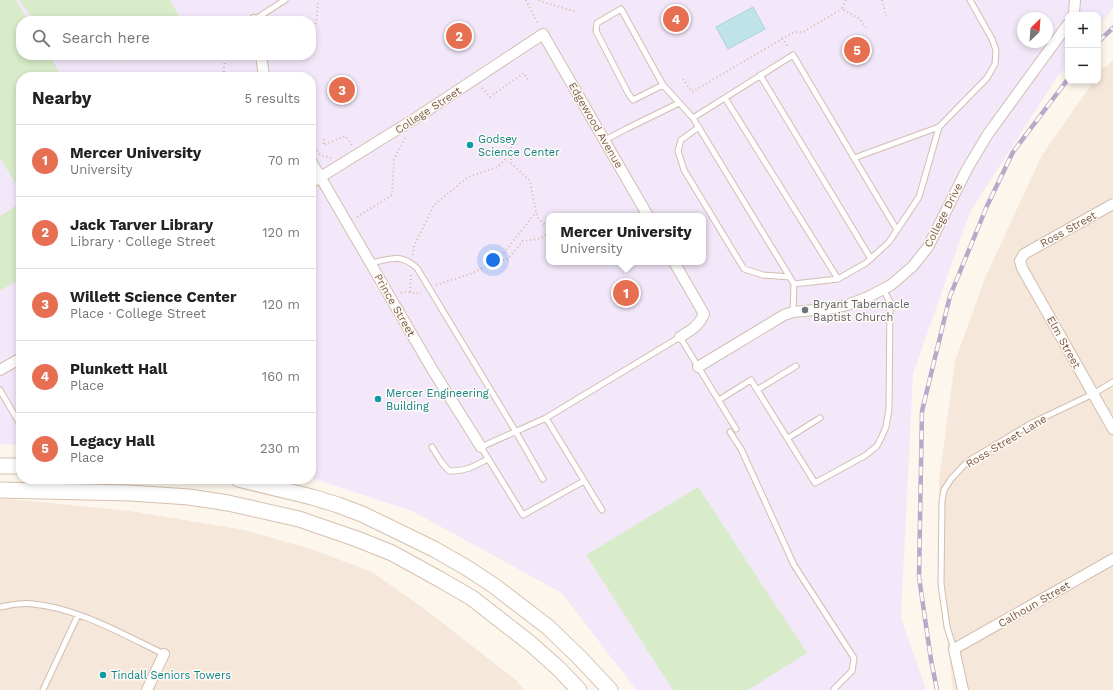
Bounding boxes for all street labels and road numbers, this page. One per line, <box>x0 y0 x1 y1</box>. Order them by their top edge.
street label: Edgewood Avenue <box>566 80 625 171</box>
street label: College Street <box>393 84 464 137</box>
street label: College Drive <box>922 181 965 250</box>
street label: Ross Street <box>1038 208 1099 250</box>
street label: Prince Street <box>371 272 418 339</box>
street label: Elm Street <box>1044 314 1083 371</box>
street label: Ross Street Lane <box>964 412 1049 471</box>
street label: Calhoun Street <box>996 578 1073 630</box>

